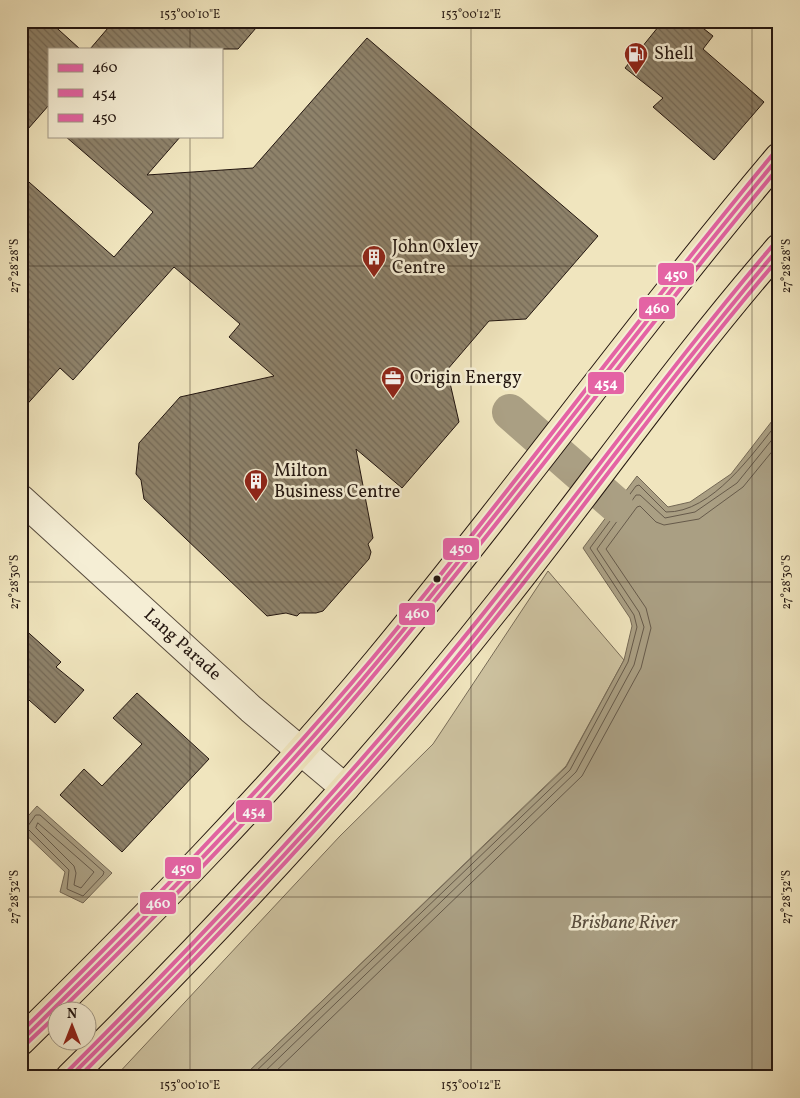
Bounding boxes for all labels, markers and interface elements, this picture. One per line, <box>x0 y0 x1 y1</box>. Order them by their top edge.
text: 153°00'10"E <box>160 7 220 23</box>
text: 153°00'12"E <box>441 7 501 23</box>
fuel station icon: Shell <box>623 41 649 75</box>
place label: Shell <box>654 42 694 67</box>
legend <box>48 48 222 138</box>
text: 460 <box>92 58 117 79</box>
text: 454 <box>92 84 117 105</box>
text: 450 <box>92 108 116 129</box>
place label: John Oxley Centre <box>392 235 479 281</box>
text: 27°28'28"S <box>7 239 23 293</box>
text: 27°28'28"S <box>779 239 795 293</box>
building icon: John Oxley Centre <box>361 244 387 278</box>
line badge: 450 <box>657 262 695 286</box>
text: 450 <box>664 266 688 285</box>
line badge: 460 <box>638 296 676 320</box>
text: 460 <box>645 300 670 319</box>
office icon: Origin Energy <box>380 365 406 399</box>
place label: Origin Energy <box>410 366 522 391</box>
line badge: 454 <box>587 371 625 395</box>
text: 454 <box>594 375 618 394</box>
place label: Milton Business Centre <box>274 459 400 505</box>
building icon: Milton Business Centre <box>243 468 269 502</box>
line badge: 450 <box>442 537 480 561</box>
text: 450 <box>449 540 473 559</box>
text: 27°28'30"S <box>7 555 23 610</box>
text: 27°28'30"S <box>779 555 795 610</box>
unlabelled marker <box>432 574 442 584</box>
line badge: 460 <box>398 602 436 626</box>
street label: Lang Parade <box>138 603 226 687</box>
text: 460 <box>405 605 430 624</box>
line badge: 454 <box>235 799 273 823</box>
text: 454 <box>242 803 266 822</box>
line badge: 450 <box>164 856 202 880</box>
text: 450 <box>171 860 195 879</box>
text: 27°28'32"S <box>7 870 23 924</box>
text: 27°28'32"S <box>779 870 795 924</box>
line badge: 460 <box>139 891 177 915</box>
text: 460 <box>146 895 171 914</box>
water label: Brisbane River <box>570 910 678 936</box>
north arrow <box>48 1000 98 1050</box>
text: N <box>67 1005 77 1024</box>
text: 153°00'10"E <box>160 1078 220 1094</box>
text: 153°00'12"E <box>441 1078 501 1094</box>

